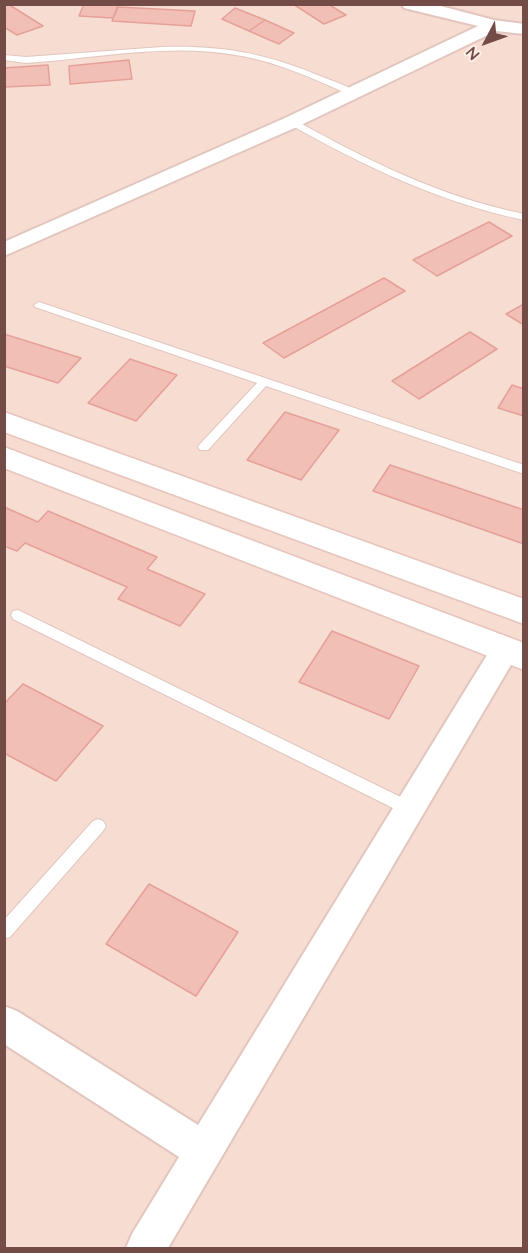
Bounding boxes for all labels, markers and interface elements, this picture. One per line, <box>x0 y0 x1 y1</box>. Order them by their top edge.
north arrow <box>456 12 516 72</box>
text: N <box>461 43 484 65</box>

